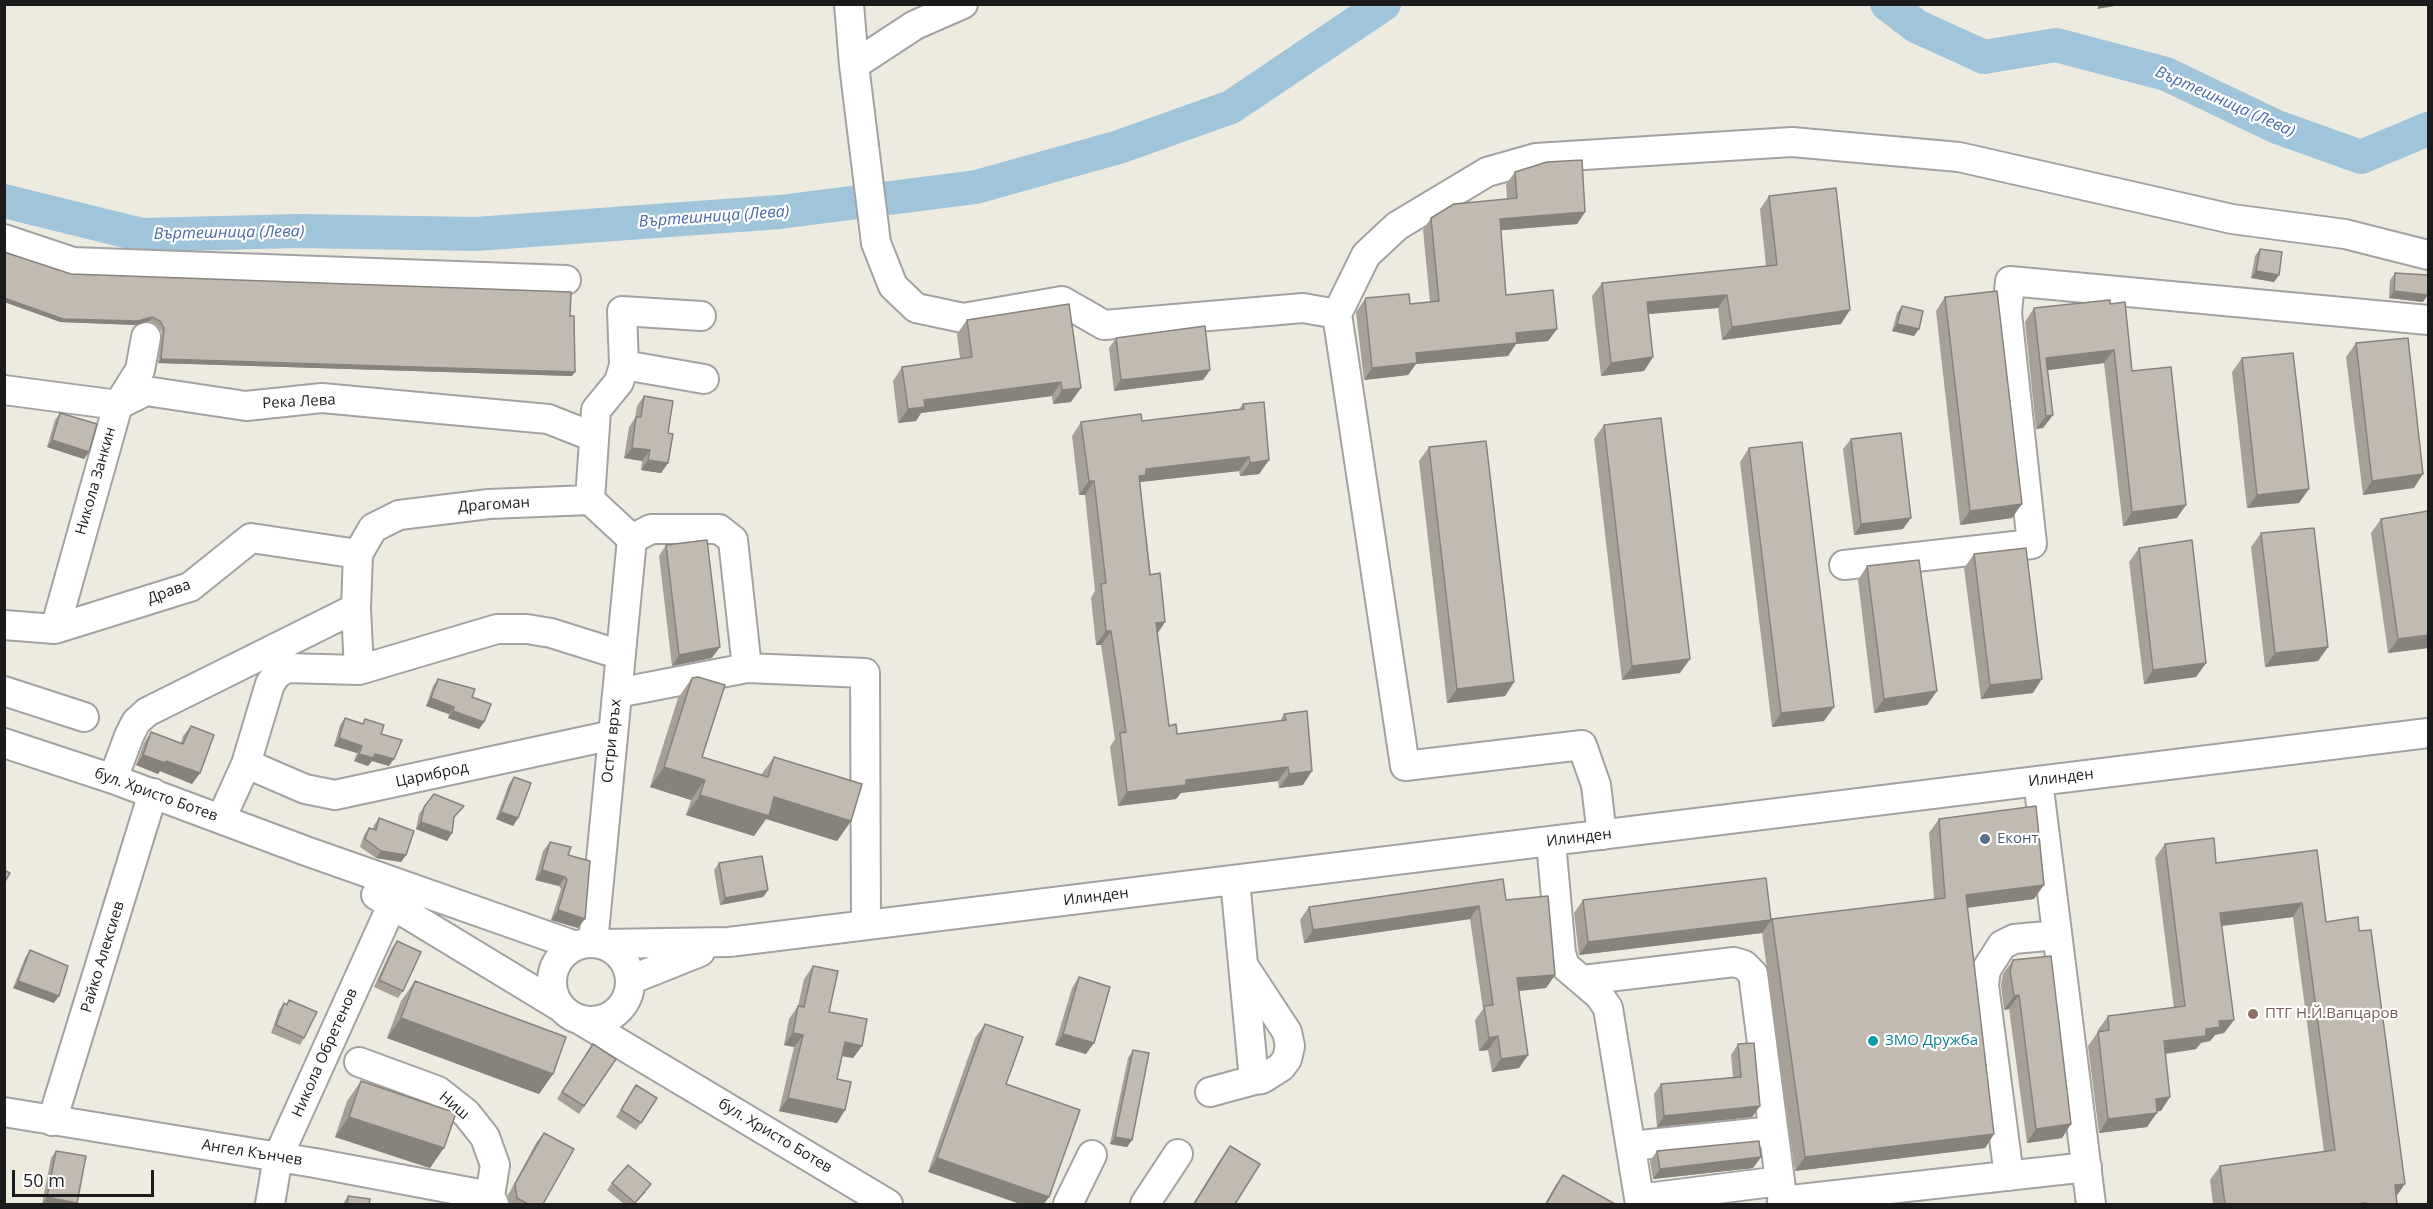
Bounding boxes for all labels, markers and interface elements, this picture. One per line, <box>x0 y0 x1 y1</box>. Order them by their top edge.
water label: Въртешница (Лева) <box>2152 63 2298 141</box>
water label: Въртешница (Лева) <box>638 202 790 232</box>
water label: Въртешница (Лева) <box>153 222 305 244</box>
street label: Река Лева <box>262 391 336 413</box>
street label: Никола Занкин <box>72 425 120 537</box>
street label: Драгоман <box>457 494 531 516</box>
street label: Драва <box>145 576 193 608</box>
street label: Остри връх <box>599 698 625 784</box>
street label: Цариброд <box>394 759 470 791</box>
street label: бул. Христо Ботев <box>92 764 220 826</box>
street label: Илинден <box>2027 765 2095 791</box>
street label: Илинден <box>1545 825 1613 851</box>
place label: Еконт <box>1997 830 2039 848</box>
marker: Еконт <box>1978 832 1992 846</box>
street label: Илинден <box>1062 884 1130 910</box>
street label: Райко Алексиев <box>77 899 129 1015</box>
street label: Никола Обретенов <box>289 986 361 1120</box>
place label: ПТГ Н.Й.Вапцаров <box>2265 1005 2398 1023</box>
marker: ПТГ Н.Й.Вапцаров <box>2246 1007 2260 1021</box>
place label: ЗМО Дружба <box>1885 1032 1978 1050</box>
marker: ЗМО Дружба <box>1866 1034 1880 1048</box>
street label: Ниш <box>435 1088 473 1124</box>
street label: бул. Христо Ботев <box>715 1095 835 1177</box>
street label: Ангел Кънчев <box>200 1136 304 1170</box>
scale bar <box>15 1158 158 1196</box>
text: 50 m <box>23 1168 65 1192</box>

